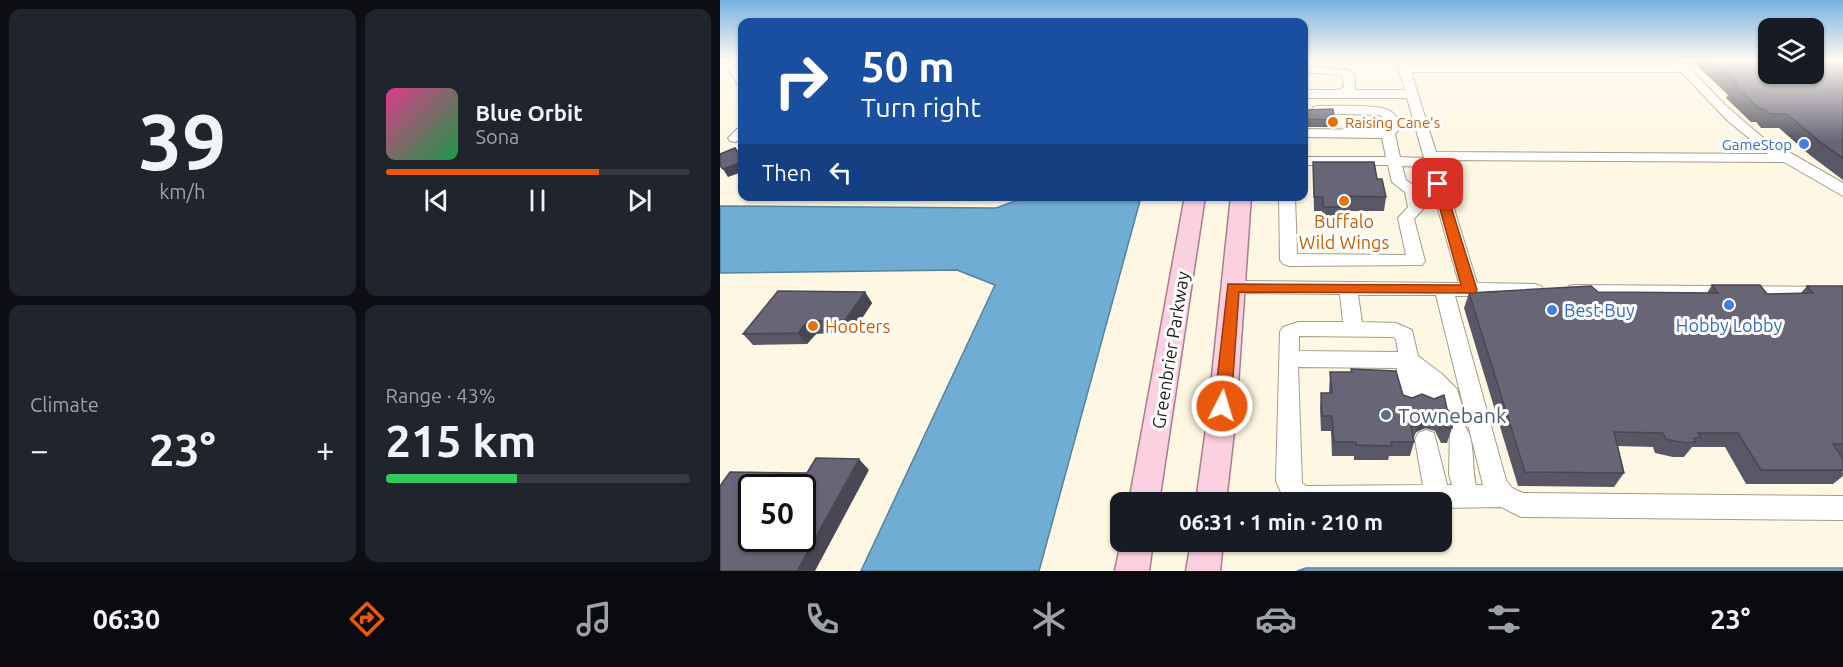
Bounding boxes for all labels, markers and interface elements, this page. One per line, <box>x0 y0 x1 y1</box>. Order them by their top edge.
map controls <box>1758 18 1824 84</box>
button: layers <box>1758 18 1824 84</box>
icon: right <box>762 42 840 120</box>
text: 50 m <box>861 43 955 90</box>
text: Turn right <box>861 92 981 122</box>
text: 39 <box>138 97 226 185</box>
text: Blue Orbit <box>476 100 583 125</box>
place label: Raising Cane's <box>1345 114 1440 131</box>
marker: Raising Cane's <box>1326 115 1340 129</box>
text: Sona <box>476 125 519 148</box>
place label: GameStop <box>1722 136 1792 153</box>
marker: GameStop <box>1797 137 1811 151</box>
icon: left <box>824 156 857 189</box>
pin <box>1412 158 1463 209</box>
text: Then <box>762 160 812 185</box>
icon: arrive <box>1421 167 1454 200</box>
text: km/h <box>159 180 205 203</box>
icon: previous <box>420 184 453 217</box>
icon: pause <box>521 184 554 217</box>
icon: next <box>623 184 656 217</box>
marker: Buffalo Wild Wings <box>1337 194 1351 208</box>
place label: Buffalo Wild Wings <box>1299 211 1389 252</box>
street label: Greenbrier Parkway <box>1148 270 1192 430</box>
marker: Hobby Lobby <box>1722 298 1736 312</box>
place label: Best Buy <box>1564 300 1635 320</box>
marker: Best Buy <box>1545 303 1559 317</box>
place label: Hobby Lobby <box>1676 315 1782 335</box>
place label: Hooters <box>825 316 890 336</box>
marker: Hooters <box>806 319 820 333</box>
position arrow <box>1190 374 1254 438</box>
text: Range · 43% <box>386 384 496 407</box>
text: Climate <box>30 393 99 416</box>
place label: Townebank <box>1398 403 1507 427</box>
marker: Townebank <box>1379 408 1393 422</box>
text: 215 km <box>386 415 536 466</box>
text: 23° <box>149 424 216 475</box>
text: − <box>30 431 49 468</box>
text: + <box>316 431 335 468</box>
speed limit sign: 50 <box>738 474 816 552</box>
text: 06:31 · 1 min · 210 m <box>1179 509 1383 534</box>
icon: directions <box>346 598 388 640</box>
icon: music <box>573 598 615 640</box>
icon: phone <box>801 598 843 640</box>
icon: climate <box>1028 598 1070 640</box>
icon: car <box>1255 598 1297 640</box>
icon: filters <box>1483 598 1525 640</box>
text: 06:30 <box>93 604 160 634</box>
text: 23° <box>1710 604 1750 634</box>

